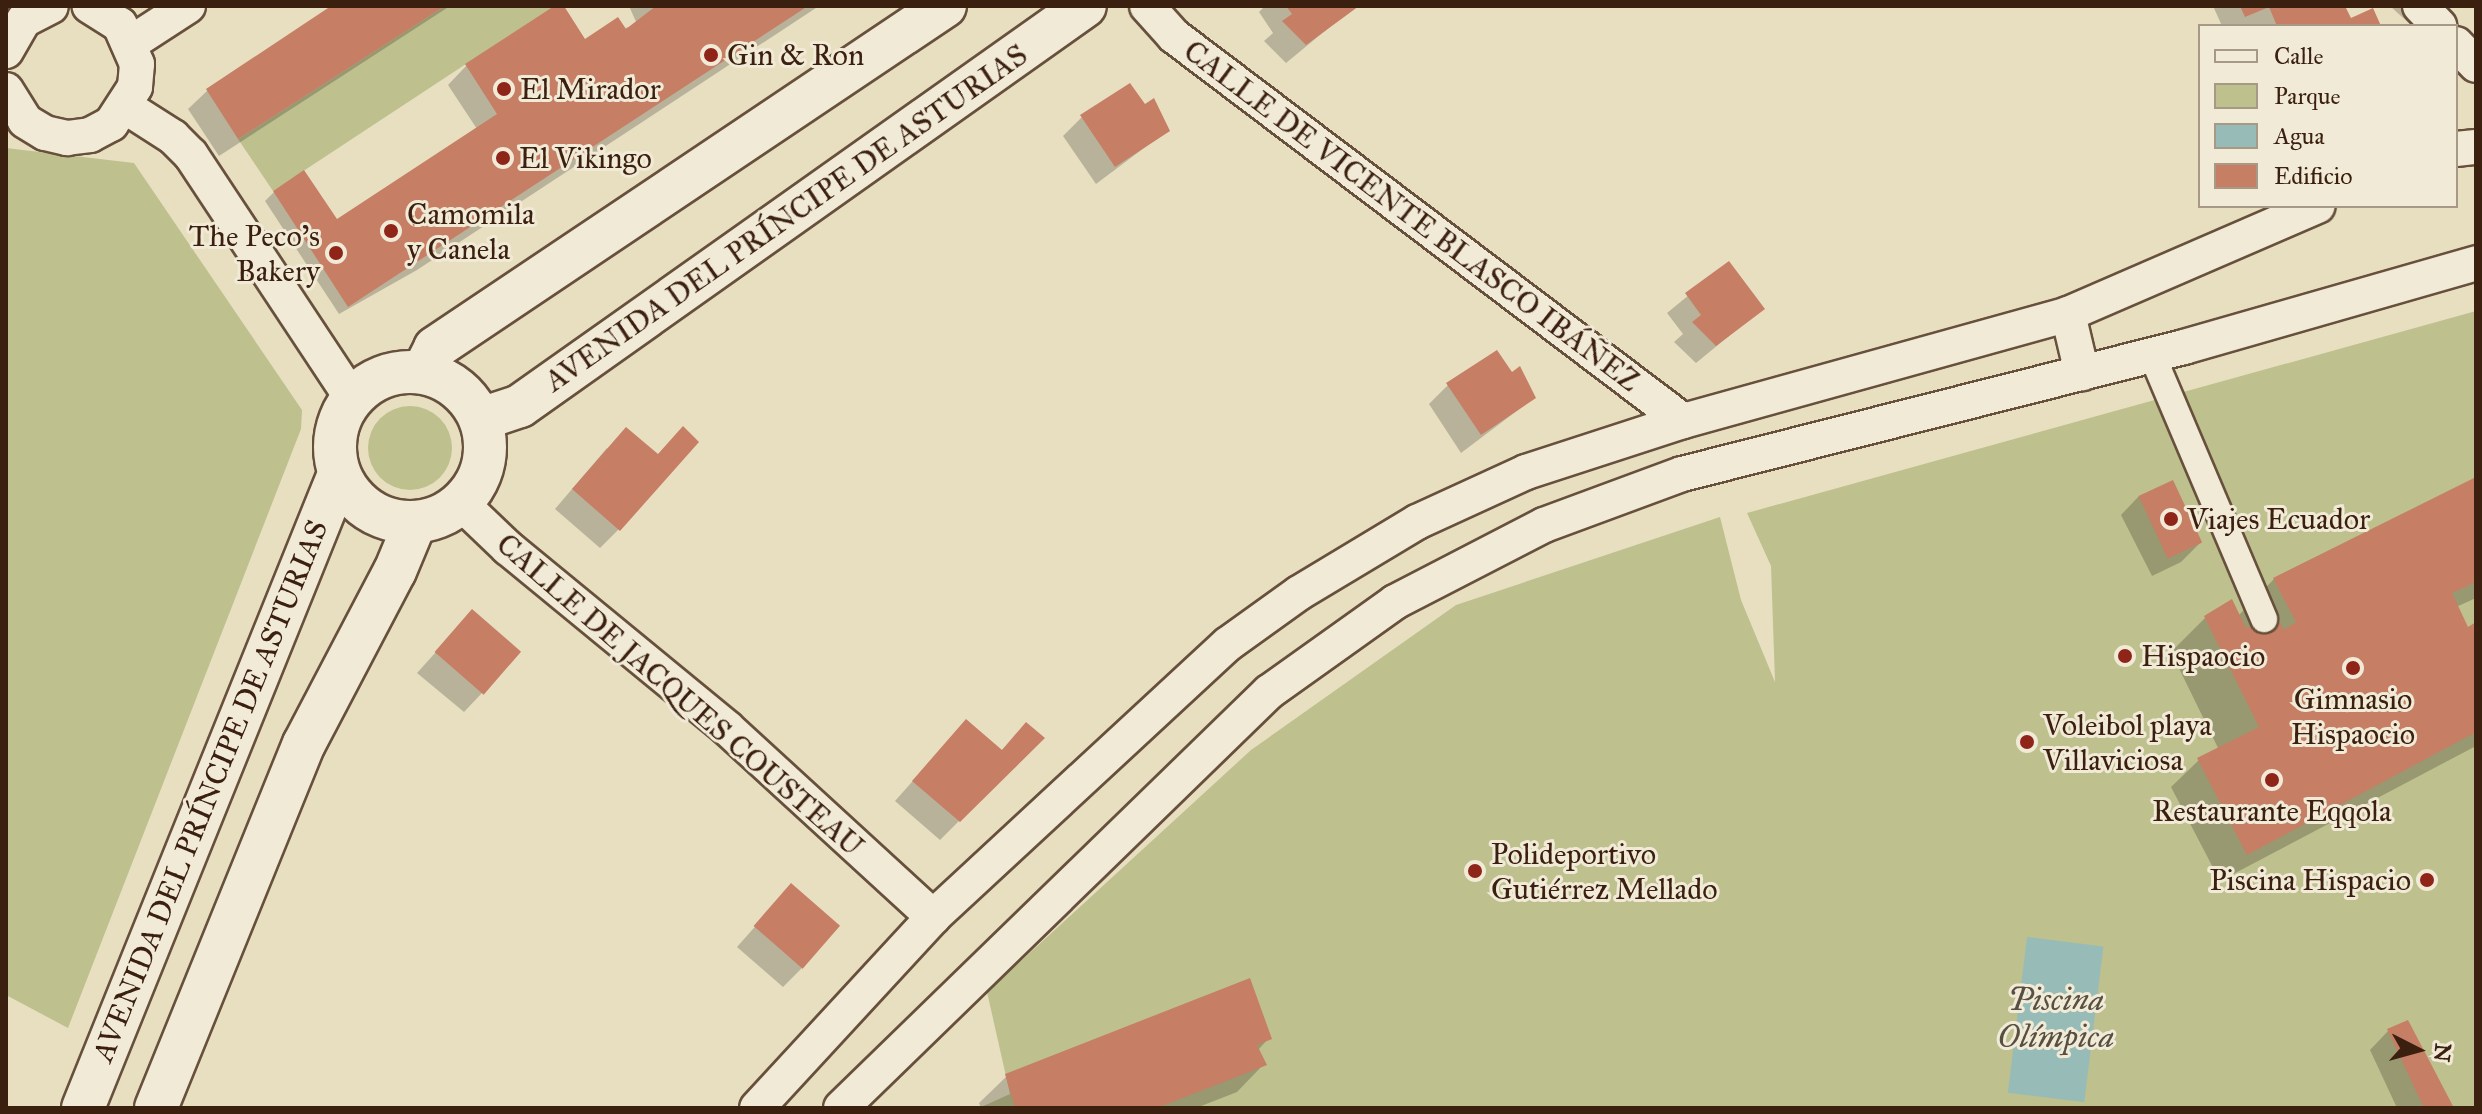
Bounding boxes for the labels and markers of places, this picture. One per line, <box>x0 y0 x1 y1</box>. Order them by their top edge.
place label: Gin & Ron <box>727 37 864 73</box>
marker: Gin & Ron <box>702 46 720 64</box>
place label: El Mirador <box>520 71 661 107</box>
marker: El Mirador <box>495 80 513 98</box>
place label: El Vikingo <box>519 140 652 176</box>
marker: El Vikingo <box>494 149 512 167</box>
place label: Camomila y Canela <box>407 196 535 266</box>
place label: The Peco's Bakery <box>189 218 320 288</box>
marker: Camomila y Canela <box>382 222 400 240</box>
marker: The Peco's Bakery <box>327 244 345 262</box>
place label: Viajes Ecuador <box>2187 501 2370 537</box>
marker: Viajes Ecuador <box>2162 510 2180 528</box>
place label: Hispaocio <box>2141 638 2265 674</box>
marker: Hispaocio <box>2116 647 2134 665</box>
marker: Gimnasio Hispaocio <box>2344 659 2362 677</box>
place label: Gimnasio Hispaocio <box>2291 681 2415 752</box>
place label: Voleibol playa Villaviciosa <box>2043 707 2212 778</box>
marker: Voleibol playa Villaviciosa <box>2018 733 2036 751</box>
marker: Restaurante Eqqola <box>2263 771 2281 789</box>
place label: Restaurante Eqqola <box>2152 793 2392 829</box>
place label: Polideportivo Gutiérrez Mellado <box>1491 836 1718 906</box>
marker: Polideportivo Gutiérrez Mellado <box>1466 862 1484 880</box>
place label: Piscina Hispacio <box>2209 862 2411 898</box>
marker: Piscina Hispacio <box>2418 871 2436 889</box>

